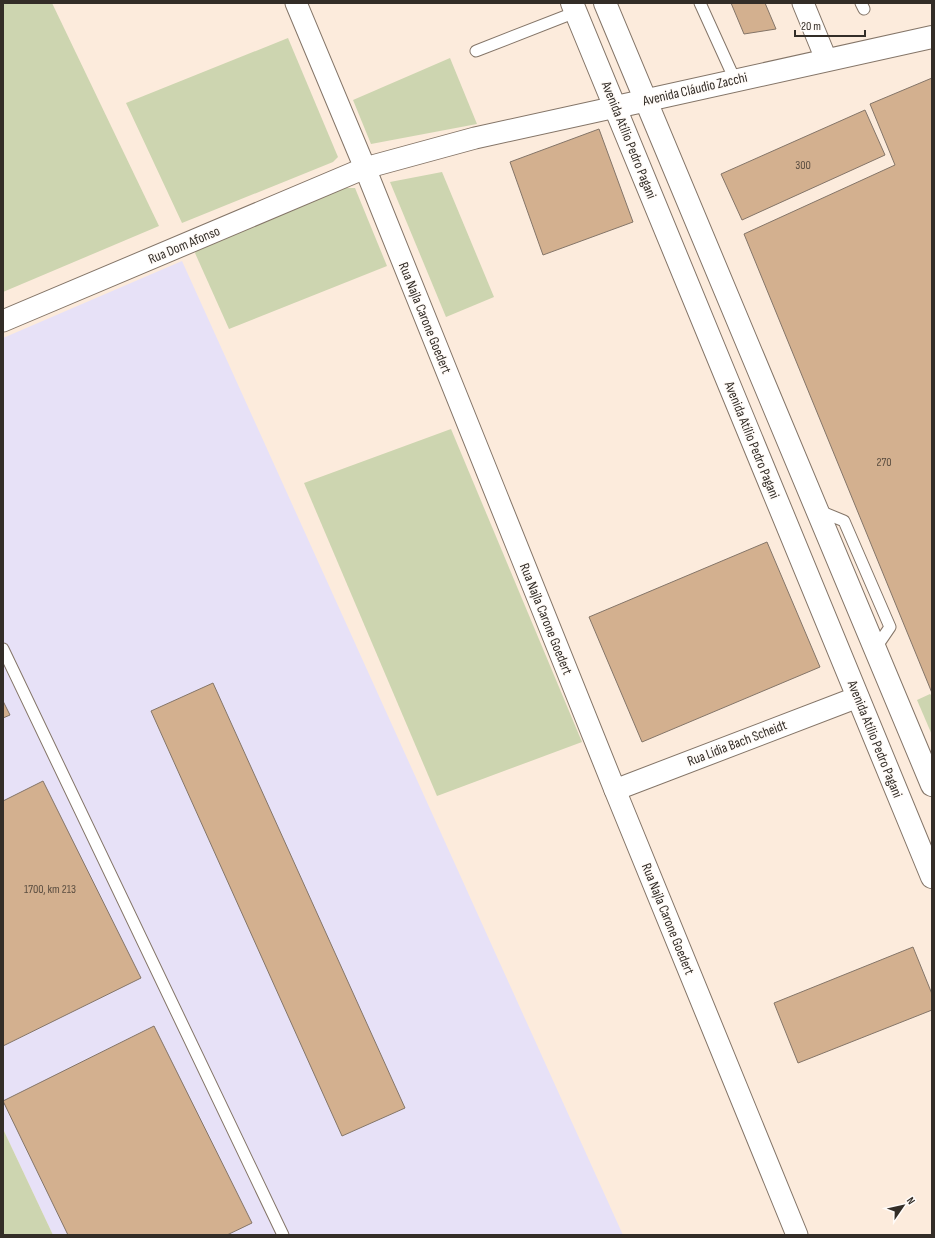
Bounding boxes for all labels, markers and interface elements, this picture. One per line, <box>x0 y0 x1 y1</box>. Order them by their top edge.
scale bar <box>795 12 865 38</box>
text: 20 m <box>801 19 821 34</box>
street label: Avenida Cláudio Zacchi <box>640 69 749 110</box>
street label: Avenida Atílio Pedro Pagani <box>597 78 660 201</box>
house number: 300 <box>795 158 811 173</box>
street label: Rua Dom Afonso <box>146 222 223 268</box>
street label: Rua Najla Carone Goedert <box>395 260 455 376</box>
street label: Avenida Atílio Pedro Pagani <box>720 378 783 501</box>
house number: 270 <box>876 455 892 470</box>
street label: Rua Najla Carone Goedert <box>516 561 576 677</box>
street label: Avenida Atílio Pedro Pagani <box>843 677 906 800</box>
street label: Rua Lídia Bach Scheidt <box>685 716 789 770</box>
street label: Rua Najla Carone Goedert <box>638 861 698 977</box>
house number: 1700, km 213 <box>24 882 76 897</box>
north arrow <box>883 1186 923 1226</box>
text: N <box>904 1195 918 1207</box>

